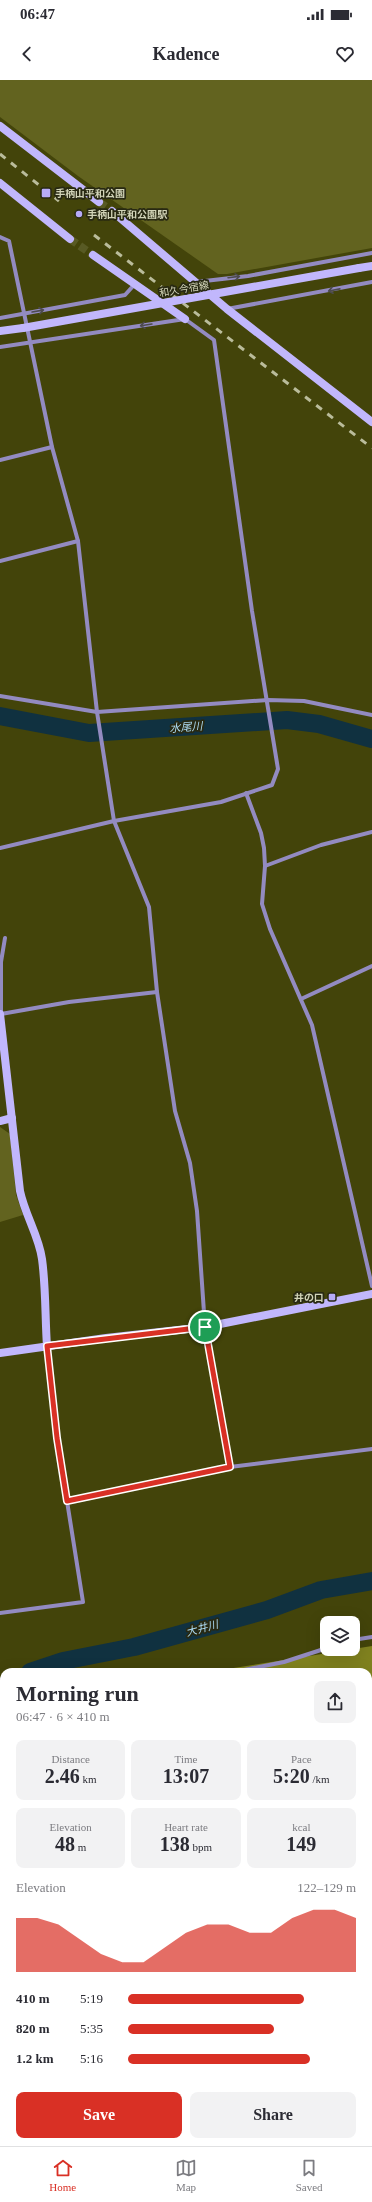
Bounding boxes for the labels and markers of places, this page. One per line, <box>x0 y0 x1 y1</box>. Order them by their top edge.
marker: 手柄山平和公園 <box>40 187 52 199</box>
place label: 手柄山平和公園 <box>55 188 125 199</box>
marker: 手柄山平和公園駅 <box>74 209 84 219</box>
place label: 手柄山平和公園駅 <box>87 209 168 220</box>
place label: 井の口 <box>294 1292 324 1303</box>
marker: 井の口 <box>327 1292 337 1302</box>
pin <box>188 1310 222 1344</box>

